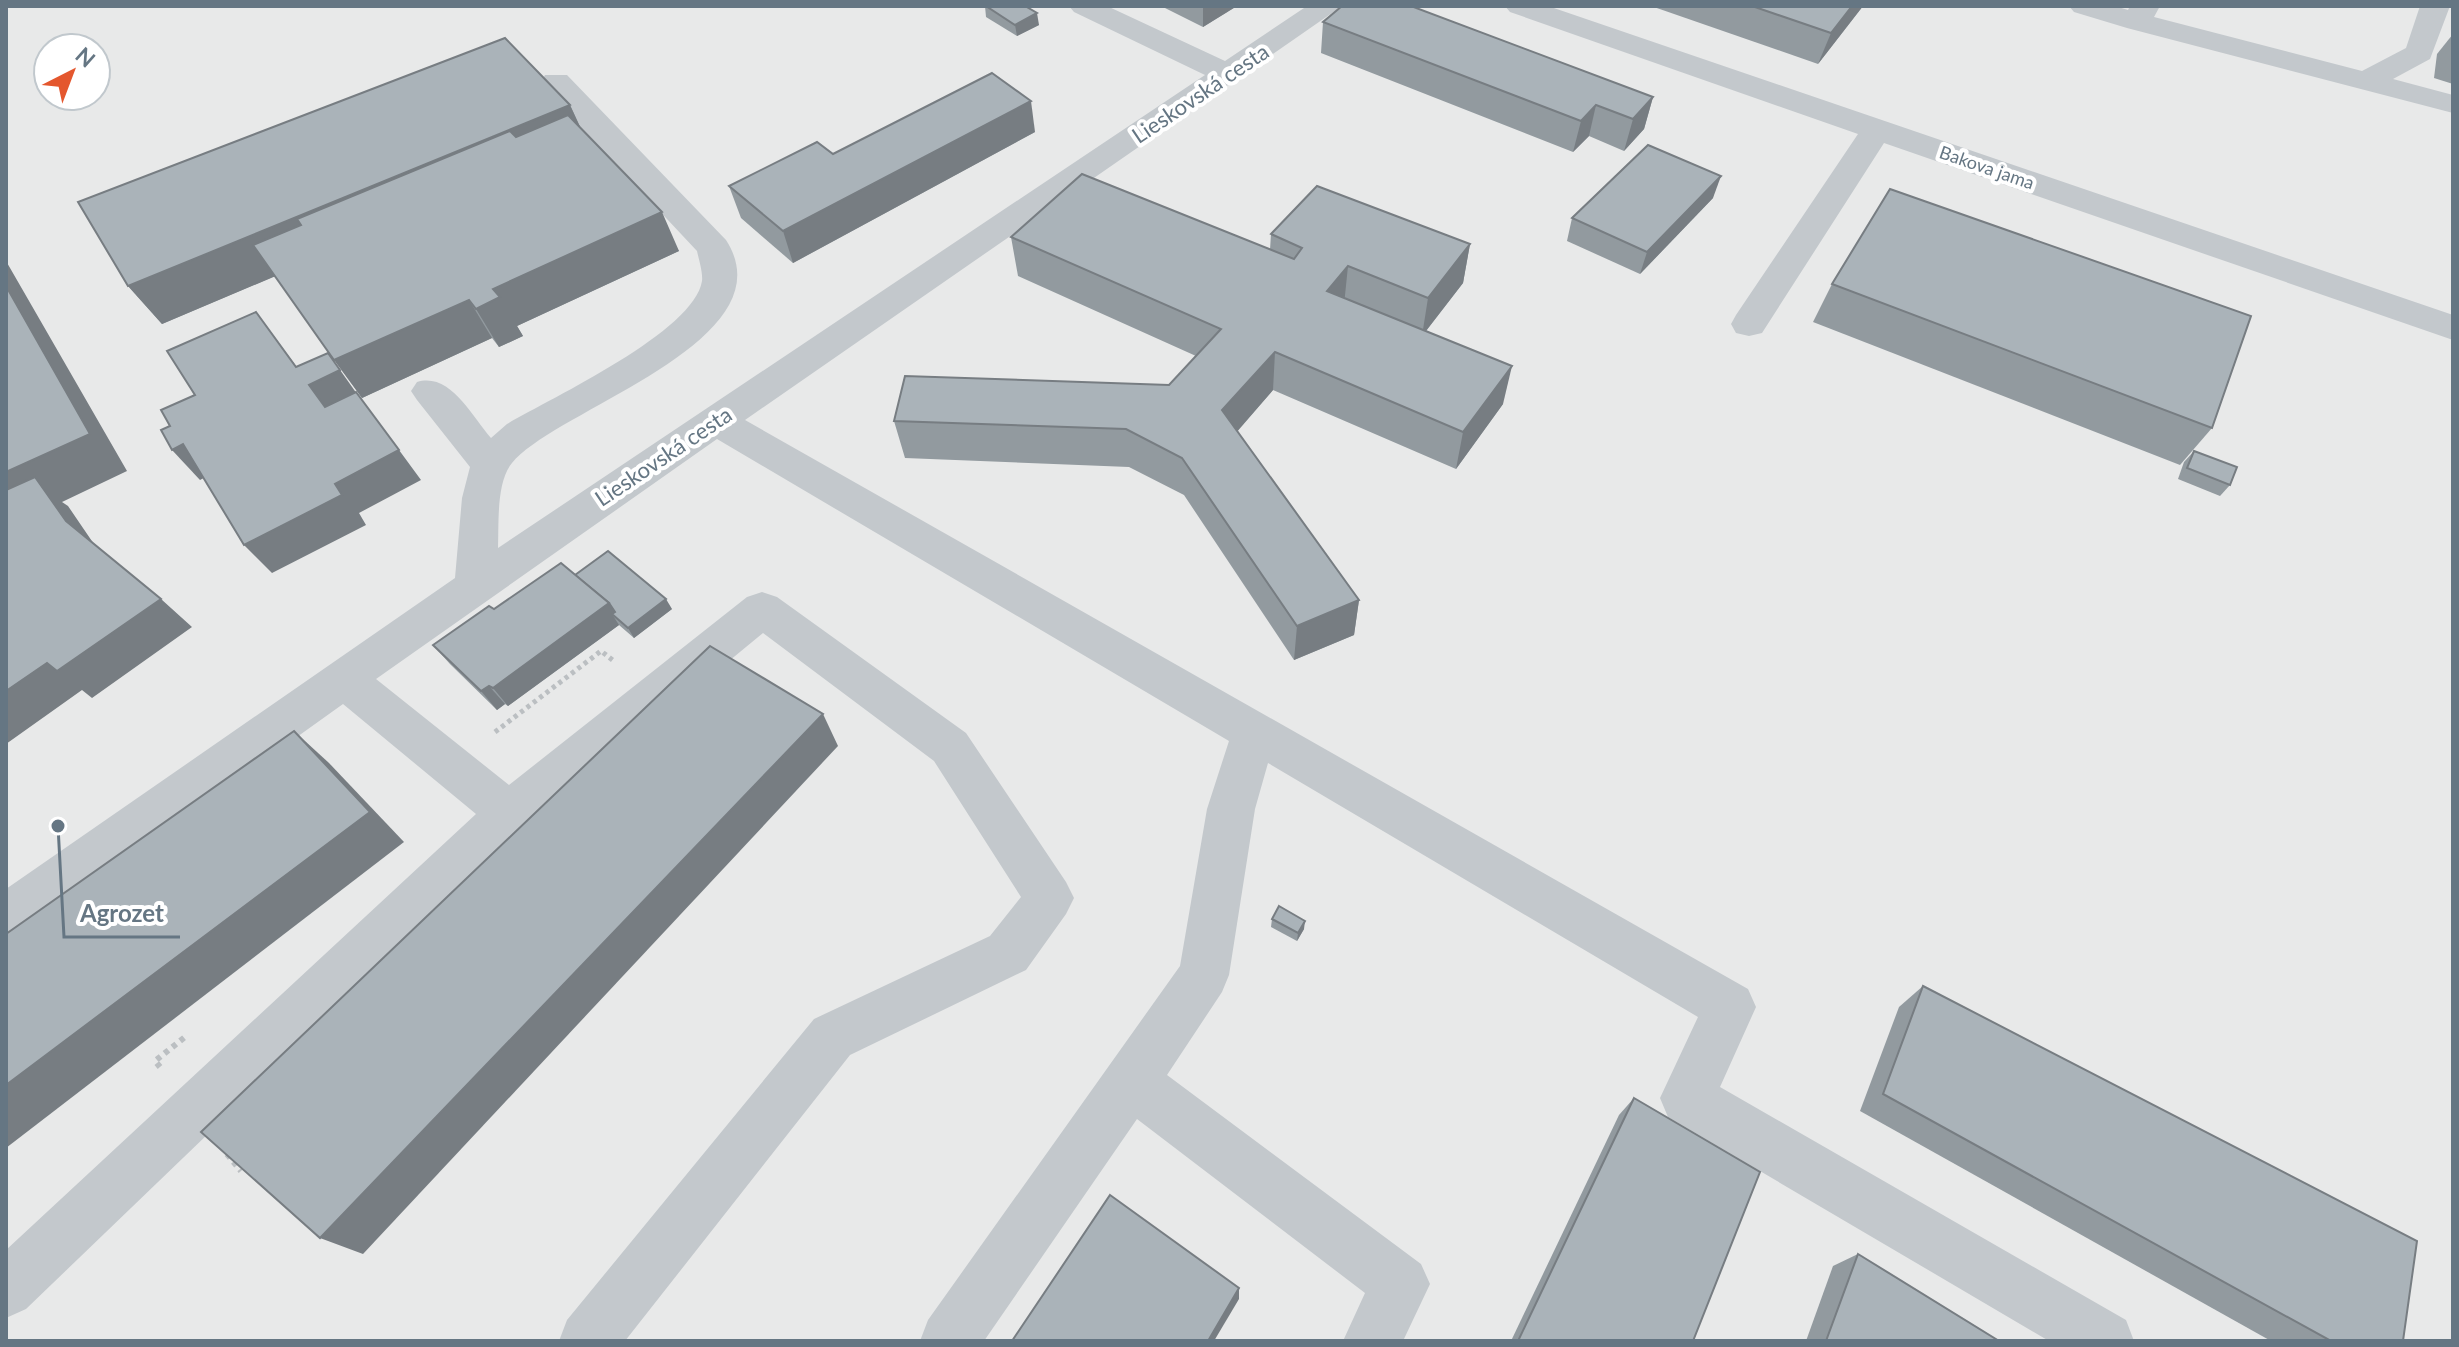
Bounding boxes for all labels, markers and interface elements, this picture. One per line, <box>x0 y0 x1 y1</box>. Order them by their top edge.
north arrow <box>32 32 112 112</box>
street label: Lieskovská cesta <box>1126 37 1274 149</box>
text: N <box>70 41 101 72</box>
street label: Bakova jama <box>1937 141 2037 193</box>
street label: Lieskovská cesta <box>589 400 737 512</box>
callout: Agrozet <box>64 889 180 937</box>
text: Agrozet <box>79 898 164 927</box>

